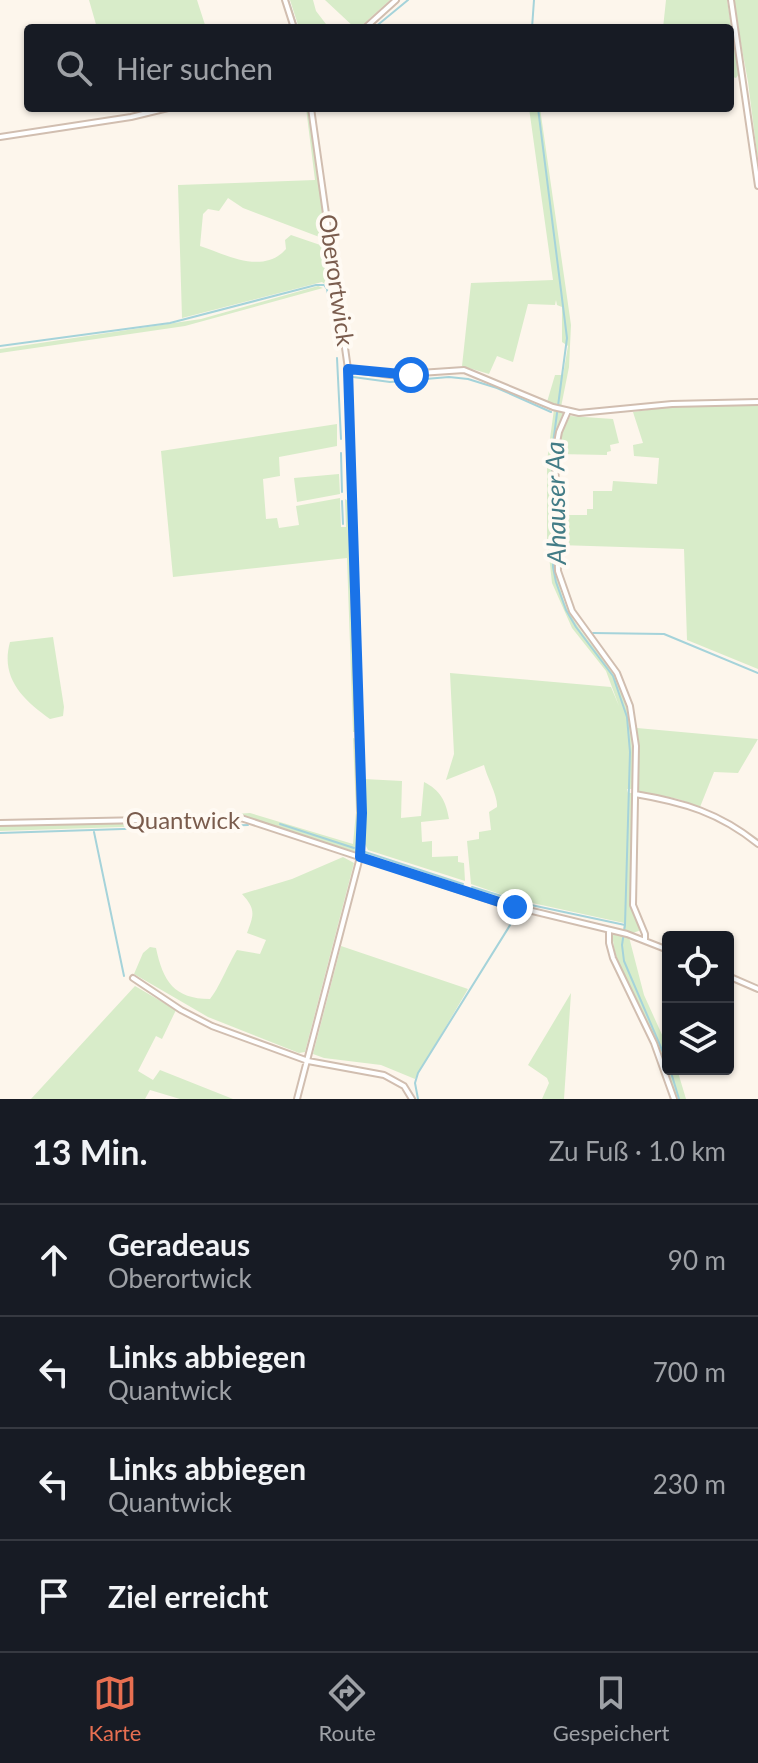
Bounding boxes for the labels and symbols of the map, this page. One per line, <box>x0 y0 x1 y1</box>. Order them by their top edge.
street label: Oberortwick <box>314 212 361 348</box>
route start <box>393 357 429 393</box>
water label: Ahauser Aa <box>538 441 572 566</box>
street label: Quantwick <box>126 805 241 834</box>
route end <box>497 889 533 925</box>

